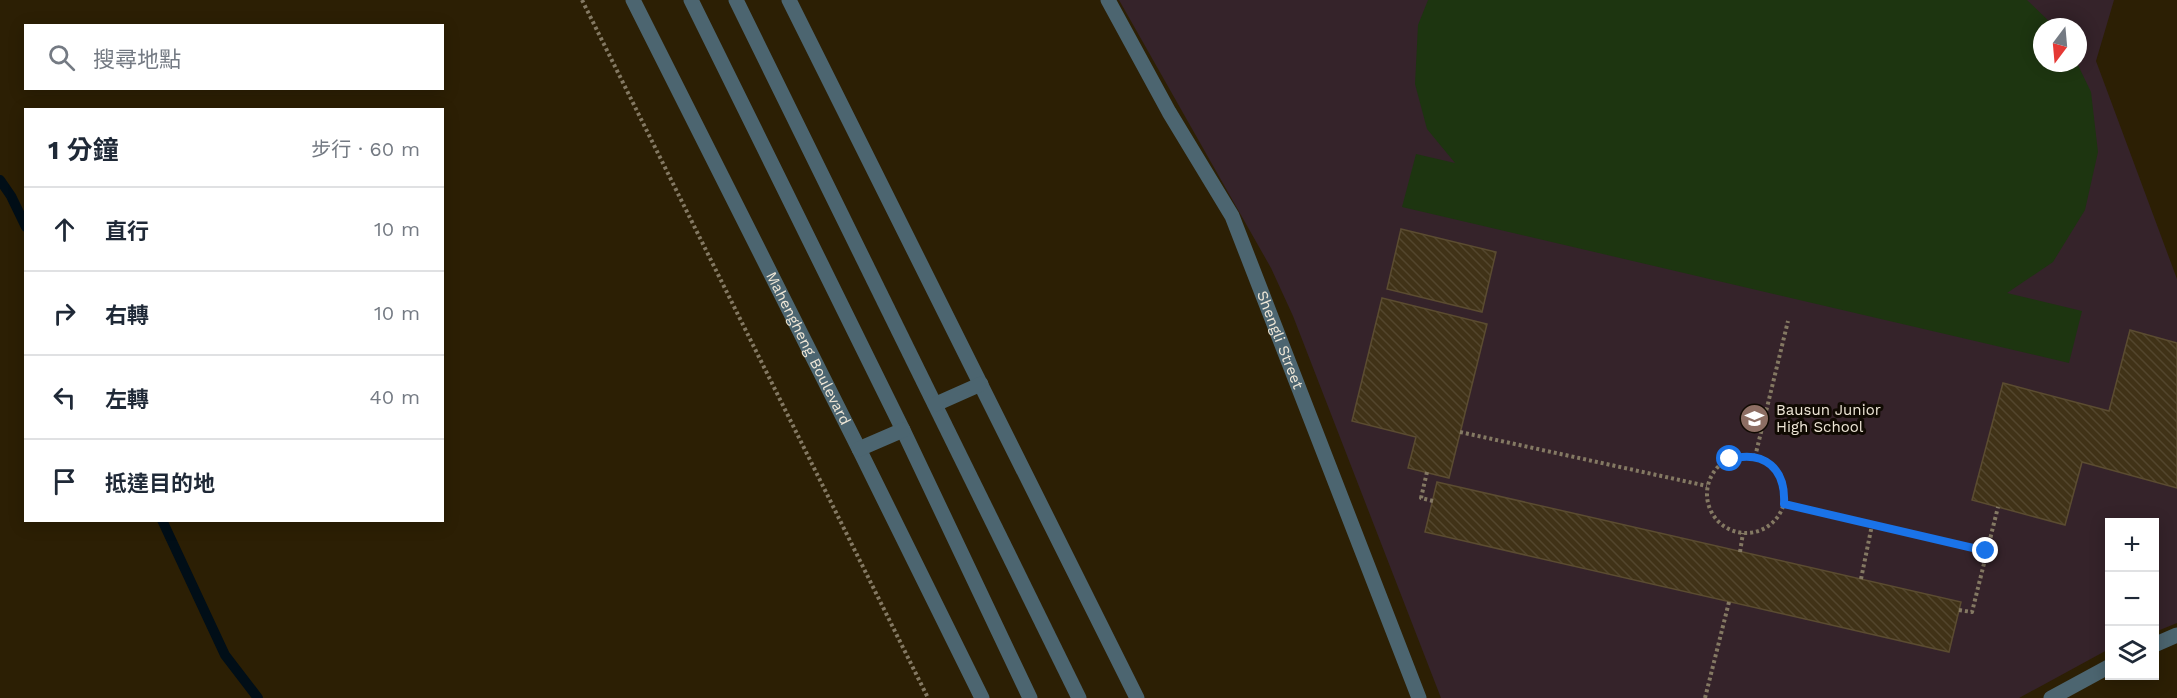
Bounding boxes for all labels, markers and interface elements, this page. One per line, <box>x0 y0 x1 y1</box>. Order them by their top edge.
north arrow <box>2033 18 2087 72</box>
search box <box>24 24 444 90</box>
icon: search <box>45 41 78 74</box>
text: 搜尋地點 <box>93 47 181 72</box>
text: 1 分鐘 <box>48 135 119 165</box>
text: 步行 · 60 m <box>311 137 420 161</box>
icon: ahead <box>48 213 81 246</box>
text: 10 m <box>374 217 420 241</box>
text: 直行 <box>105 219 149 244</box>
street label: Mahengheng Boulevard <box>762 269 854 428</box>
street label: Shengli Street <box>1253 288 1307 392</box>
icon: right <box>48 297 81 330</box>
text: 10 m <box>374 301 420 325</box>
text: 右轉 <box>105 303 149 328</box>
icon: left <box>48 381 81 414</box>
text: 40 m <box>369 385 420 409</box>
text: 左轉 <box>105 387 149 412</box>
place label: Bausun Junior High School <box>1776 401 1881 436</box>
school or university icon: Bausun Junior High School <box>1739 403 1771 435</box>
route start <box>1716 445 1742 471</box>
icon: arrive <box>48 465 81 498</box>
text: 抵達目的地 <box>105 471 215 496</box>
map controls <box>2105 518 2159 680</box>
button: + <box>2105 518 2159 572</box>
route end <box>1972 537 1998 563</box>
button: − <box>2105 572 2159 626</box>
button: layers <box>2105 626 2159 680</box>

